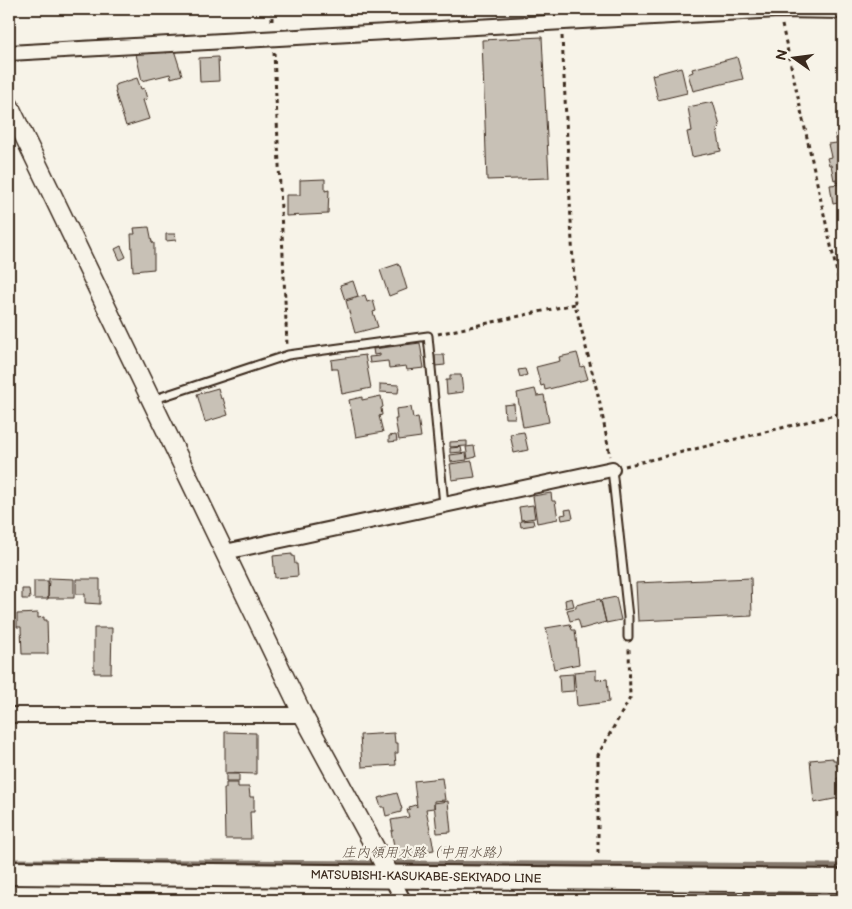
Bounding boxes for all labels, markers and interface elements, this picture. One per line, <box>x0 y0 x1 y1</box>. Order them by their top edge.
north arrow <box>770 32 820 82</box>
text: N <box>772 48 791 62</box>
water label: 庄内領用水路（中用水路） <box>342 844 510 861</box>
street label: MATSUBISHI-KASUKABE-SEKIYADO LINE <box>310 867 542 887</box>

